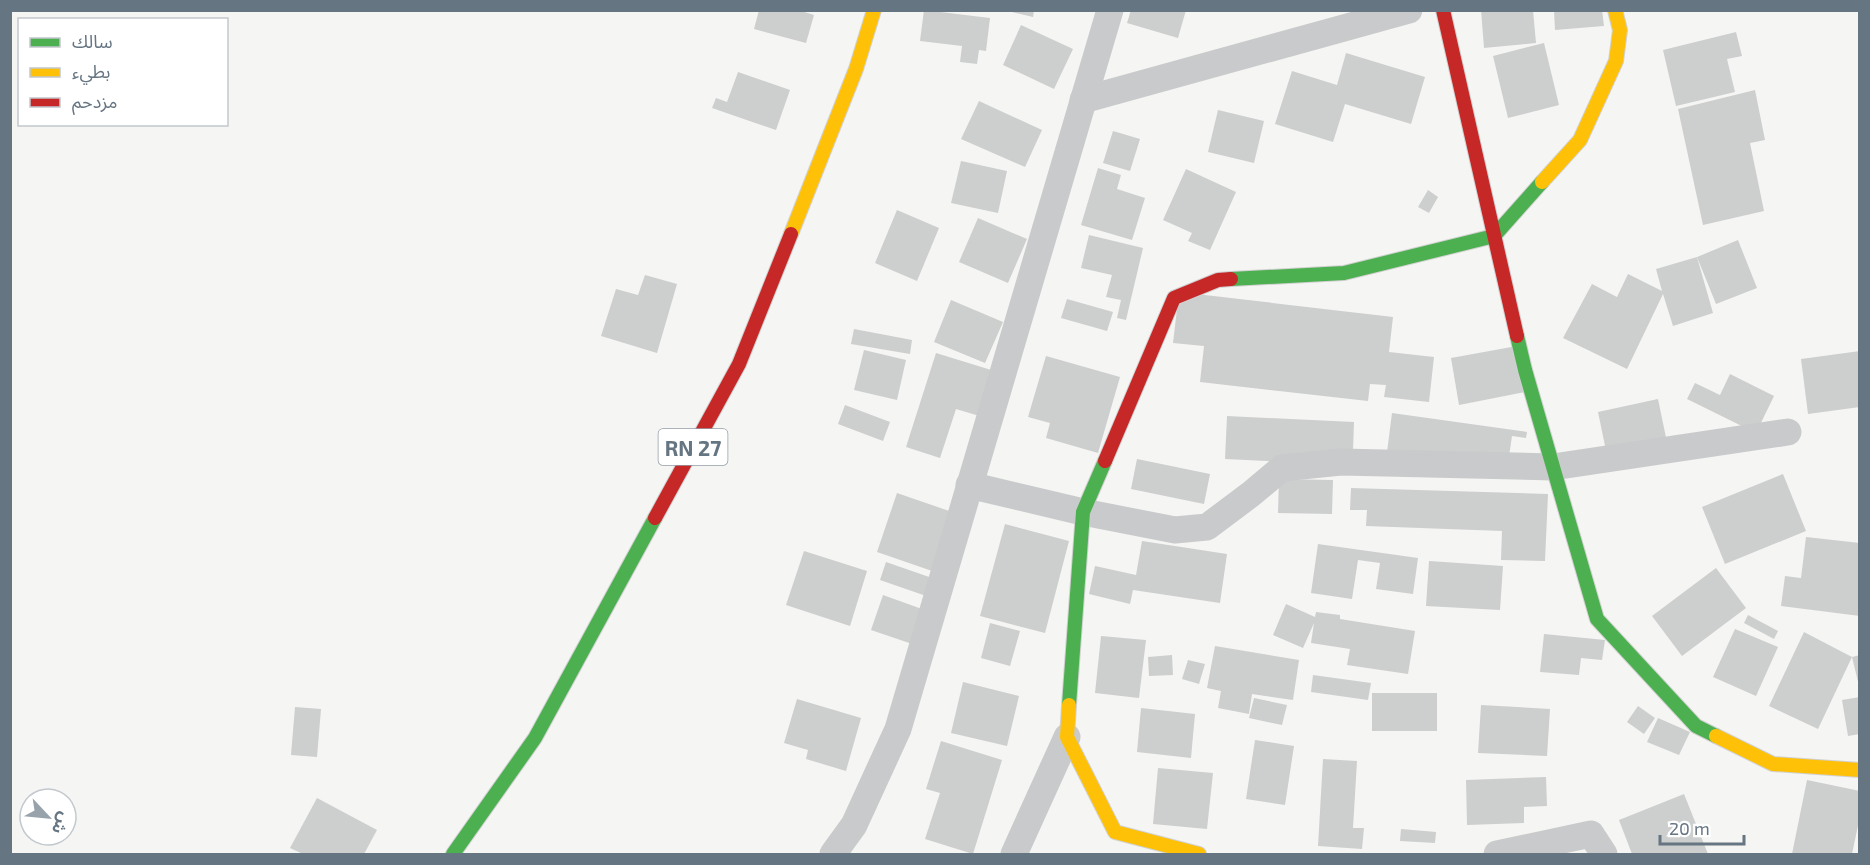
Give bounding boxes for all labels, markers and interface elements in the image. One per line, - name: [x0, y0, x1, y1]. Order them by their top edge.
- legend: [18, 18, 228, 126]
- text: سالك: [72, 30, 113, 52]
- text: بطيء: [72, 60, 110, 85]
- text: مزدحم: [72, 90, 117, 115]
- road number: RN 27: [658, 429, 728, 465]
- north arrow: [18, 787, 78, 847]
- scale bar: [1660, 808, 1744, 846]
- text: ش: [48, 809, 75, 838]
- text: 20 m: [1669, 817, 1710, 839]

